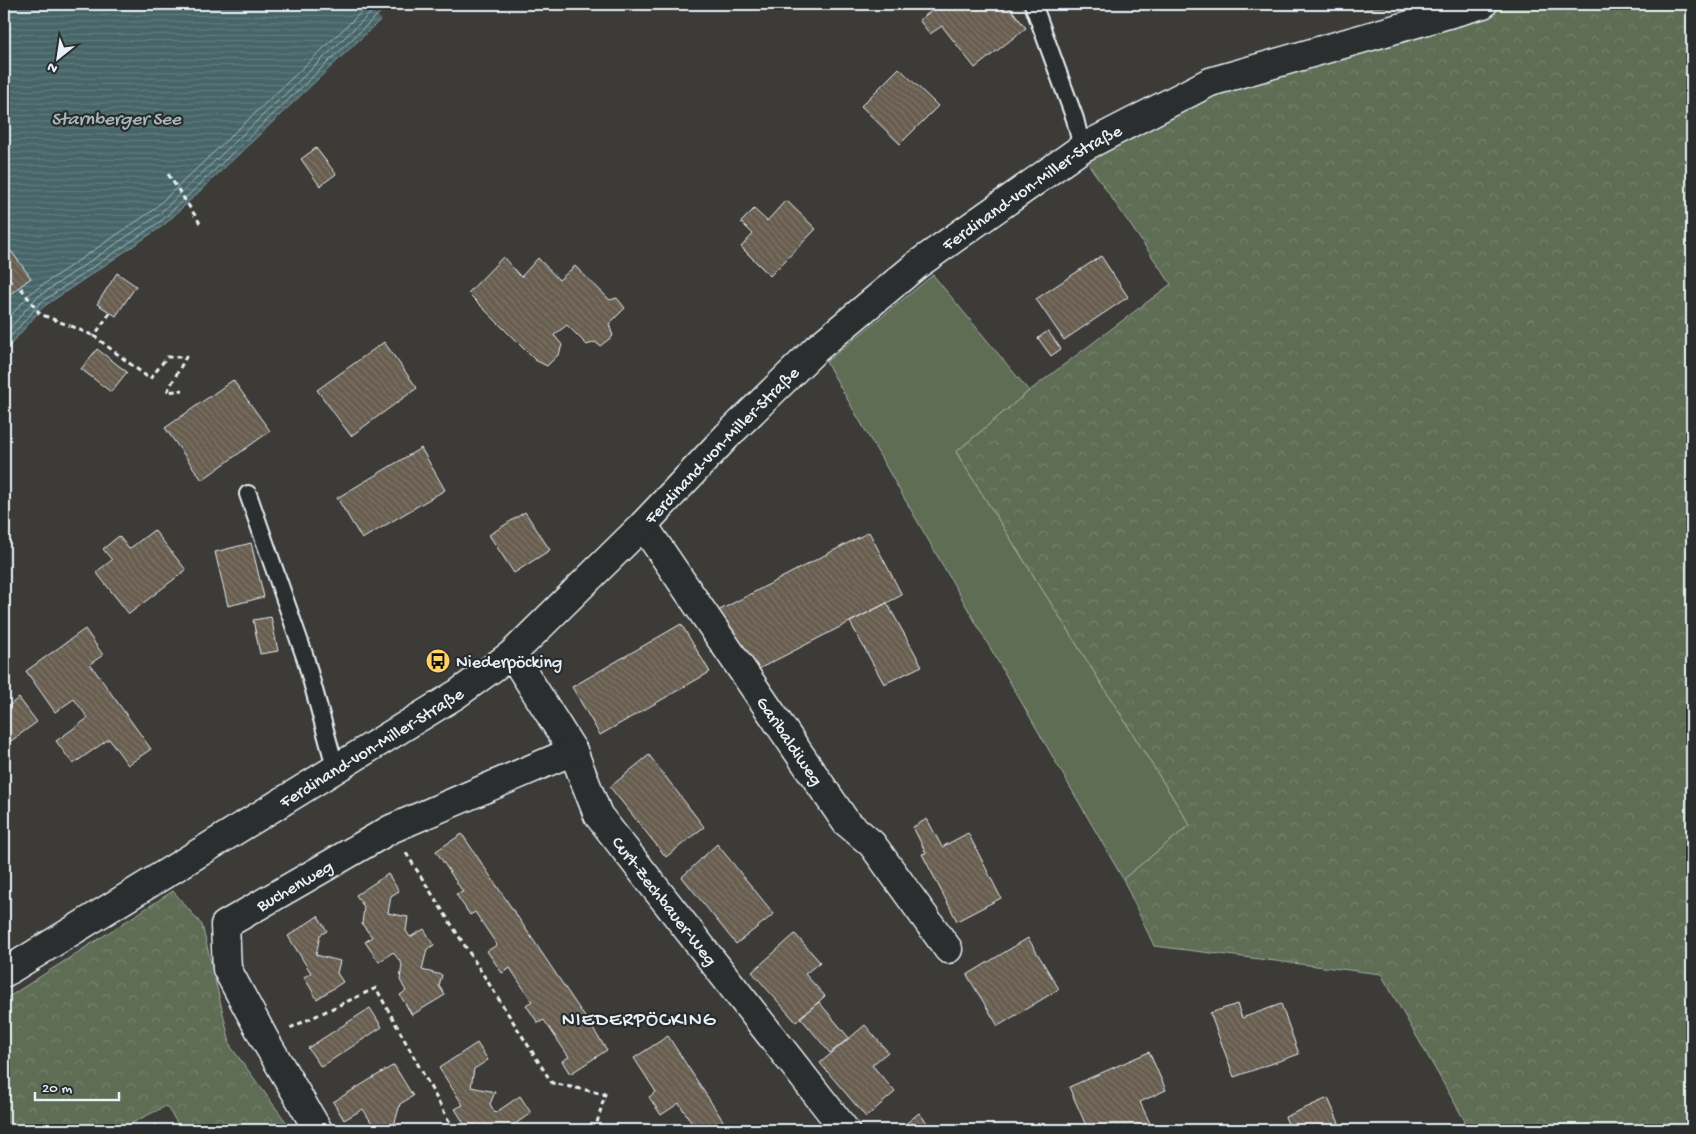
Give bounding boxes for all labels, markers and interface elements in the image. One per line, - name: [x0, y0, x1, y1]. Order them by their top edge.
- north arrow: [32, 32, 82, 82]
- text: N: [45, 57, 61, 77]
- water label: Starnberger See: [51, 109, 182, 132]
- street label: Ferdinand-von-Miller-Straße: [938, 121, 1127, 257]
- street label: Ferdinand-von-Miller-Straße: [641, 363, 805, 530]
- bus stop icon: Niederpöcking: [425, 648, 451, 674]
- place label: Niederpöcking: [456, 653, 562, 674]
- street label: Ferdinand-von-Miller-Straße: [276, 684, 469, 814]
- street label: Garibaldiweg: [750, 693, 826, 790]
- street label: Curt-Zechbauer-Weg: [606, 833, 720, 971]
- street label: Buchenweg: [253, 857, 337, 918]
- district label: NIEDERPÖCKING: [562, 1010, 717, 1033]
- scale bar: [35, 1069, 119, 1101]
- text: 20 m: [42, 1080, 72, 1098]

